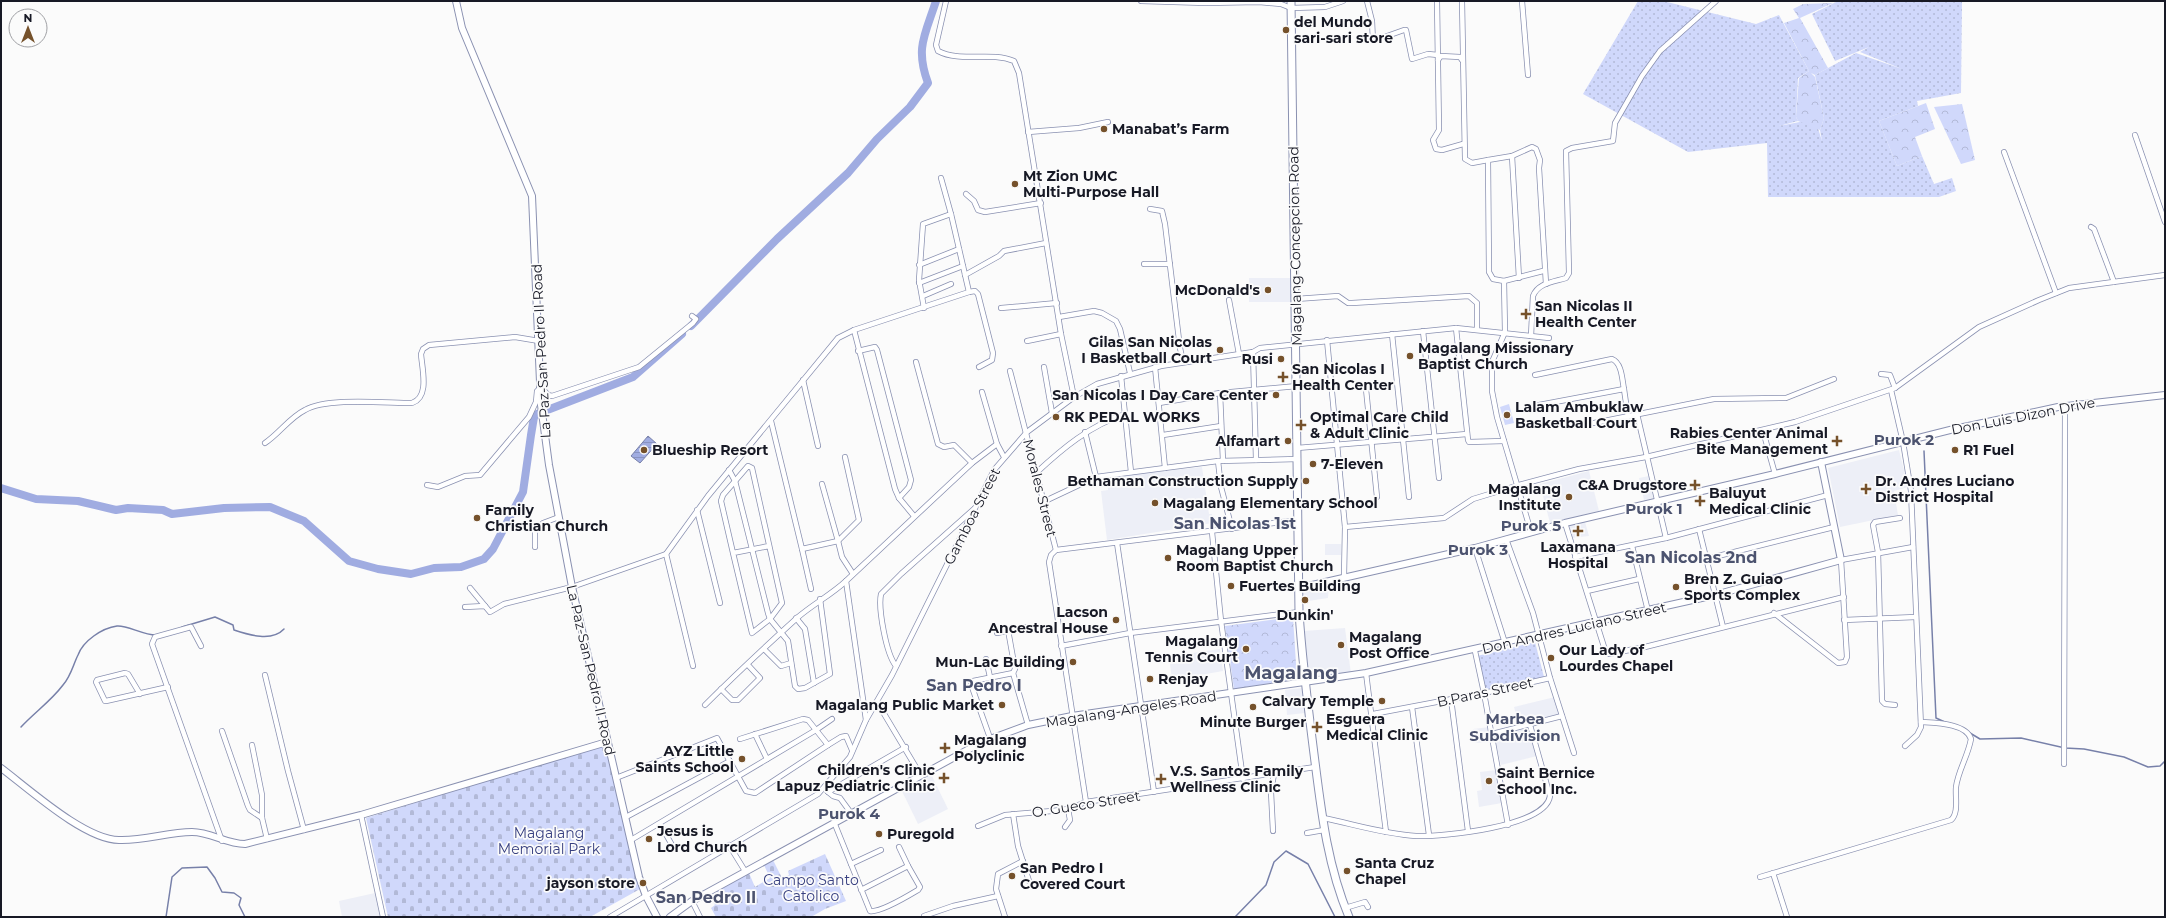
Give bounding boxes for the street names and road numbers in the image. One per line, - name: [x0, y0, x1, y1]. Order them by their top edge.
- street label: Magalang-Concepcion Road: [1284, 146, 1306, 346]
- street label: La Paz-San Pedro II Road: [527, 263, 555, 439]
- street label: Don Luis Dizon Drive: [1950, 393, 2096, 439]
- street label: Morales Street: [1019, 437, 1061, 539]
- street label: Gamboa Street: [940, 464, 1004, 567]
- street label: La Paz-San Pedro II Road: [563, 583, 619, 757]
- street label: Don Andres Luciano Street: [1480, 598, 1668, 658]
- street label: B.Paras Street: [1435, 673, 1535, 711]
- street label: Magalang-Angeles Road: [1044, 687, 1218, 731]
- street label: O. Gueco Street: [1031, 787, 1142, 821]

